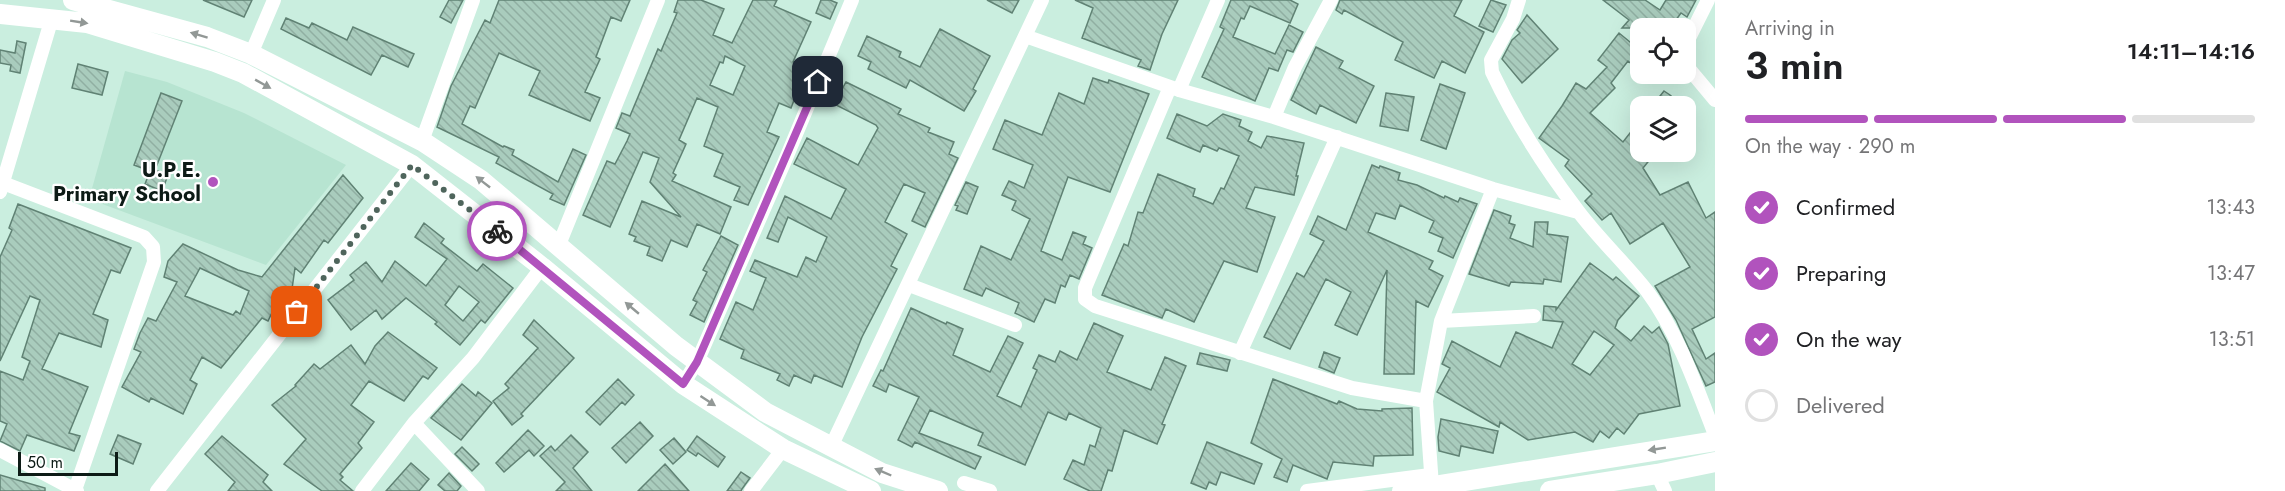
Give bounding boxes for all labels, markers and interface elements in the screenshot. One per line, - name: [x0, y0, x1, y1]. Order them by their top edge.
- text: Arriving in: [1745, 14, 1835, 43]
- one-way arrow: [70, 17, 89, 26]
- map controls: [1630, 18, 1696, 162]
- button: locate: [1630, 18, 1696, 84]
- one-way arrow: [190, 30, 208, 39]
- text: 14:11–14:16: [2127, 35, 2255, 67]
- text: 3 min: [1745, 37, 1844, 94]
- pin: [792, 56, 843, 107]
- icon: home: [801, 65, 834, 98]
- one-way arrow: [255, 79, 272, 89]
- button: layers: [1630, 96, 1696, 162]
- text: On the way · 290 m: [1745, 132, 1915, 161]
- place label: U.P.E. Primary School: [53, 155, 201, 209]
- marker: U.P.E. Primary School: [206, 175, 220, 189]
- one-way arrow: [475, 176, 491, 189]
- icon: check: [1745, 191, 1778, 224]
- text: Confirmed: [1796, 191, 1895, 223]
- text: 13:43: [2207, 193, 2255, 222]
- courier: [467, 201, 527, 261]
- icon: bike: [481, 215, 514, 248]
- icon: check: [1745, 257, 1778, 290]
- text: Preparing: [1796, 257, 1887, 289]
- text: 13:47: [2207, 259, 2255, 288]
- pin: [271, 286, 322, 337]
- icon: bag: [280, 295, 313, 328]
- one-way arrow: [624, 303, 639, 315]
- icon: check: [1745, 323, 1778, 356]
- text: On the way: [1796, 323, 1901, 355]
- text: 13:51: [2209, 325, 2255, 354]
- text: Delivered: [1796, 389, 1885, 421]
- one-way arrow: [700, 395, 717, 406]
- one-way arrow: [1648, 445, 1667, 454]
- scale bar: [18, 449, 118, 476]
- text: 50 m: [27, 451, 63, 474]
- one-way arrow: [873, 467, 891, 477]

